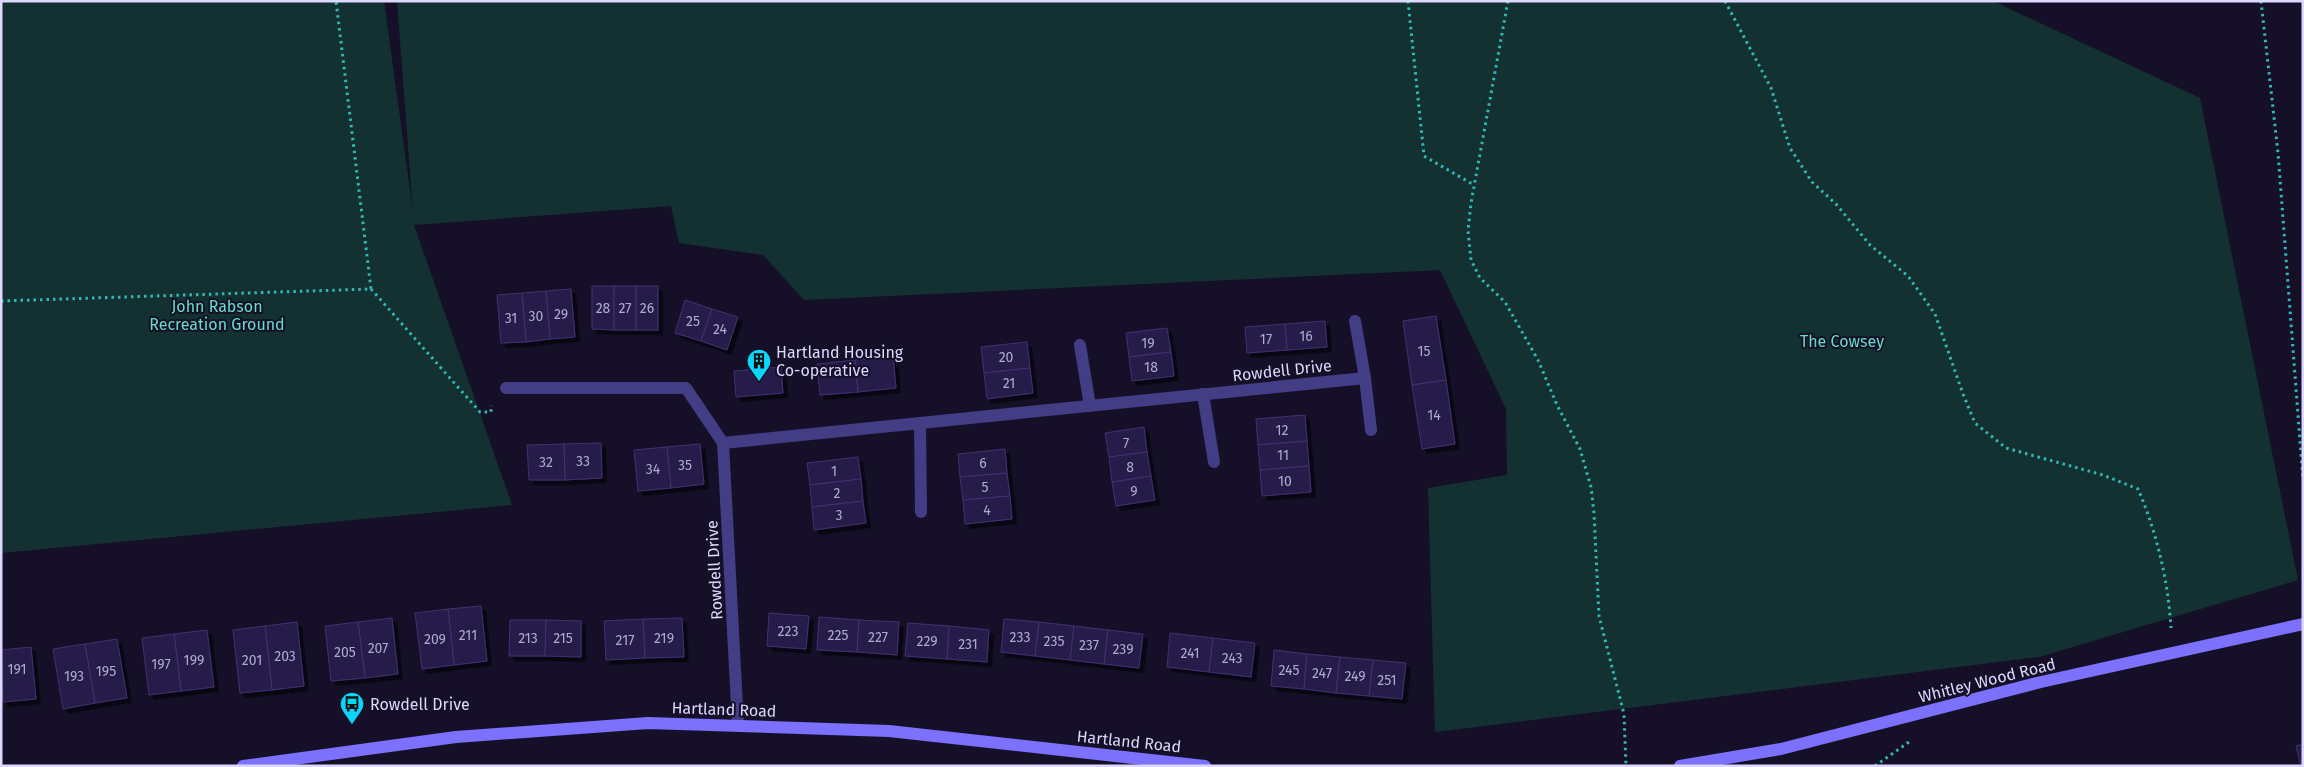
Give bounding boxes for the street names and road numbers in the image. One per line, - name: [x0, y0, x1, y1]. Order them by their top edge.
- street label: Rowdell Drive: [1231, 356, 1333, 385]
- street label: Rowdell Drive: [702, 520, 727, 620]
- street label: Whitley Wood Road: [1917, 654, 2058, 707]
- street label: Hartland Road: [671, 698, 777, 721]
- street label: Hartland Road: [1076, 727, 1182, 756]

